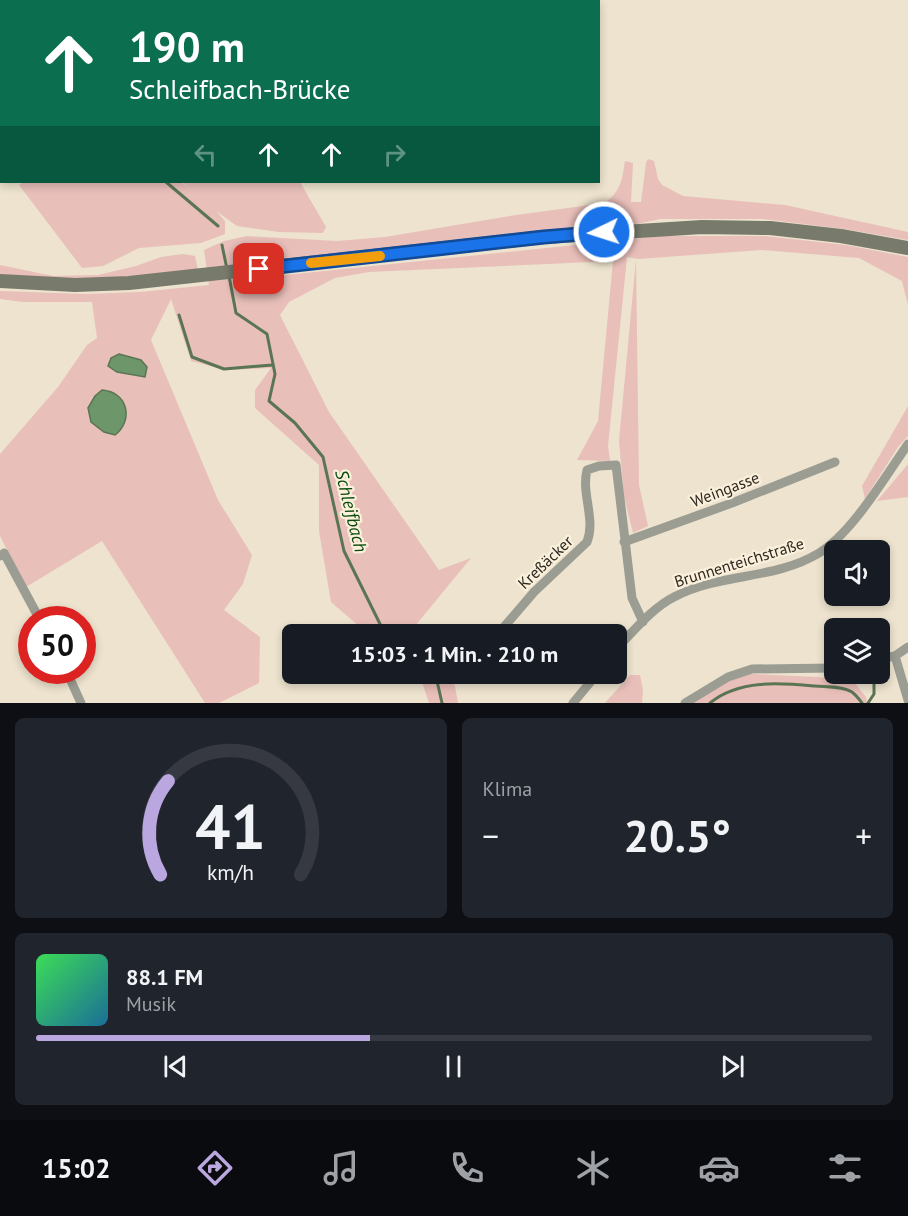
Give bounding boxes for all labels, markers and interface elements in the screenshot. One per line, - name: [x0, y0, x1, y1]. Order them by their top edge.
- text: 190 m: [129, 19, 245, 74]
- icon: ahead: [30, 24, 108, 102]
- text: Schleifbach-Brücke: [129, 72, 350, 106]
- icon: left: [189, 138, 222, 171]
- icon: ahead: [252, 138, 285, 171]
- icon: ahead: [315, 138, 348, 171]
- icon: right: [378, 138, 411, 171]
- position arrow: [572, 200, 636, 264]
- pin: [233, 243, 284, 294]
- icon: arrive: [242, 252, 275, 285]
- water label: Schleifbach: [330, 467, 373, 555]
- street label: Weingasse: [688, 467, 762, 511]
- street label: Kreßäcker: [513, 531, 577, 593]
- street label: Brunnenteichstraße: [672, 533, 806, 591]
- map controls: [824, 540, 890, 684]
- button: sound: [824, 540, 890, 606]
- speed limit sign: 50: [18, 606, 96, 684]
- button: layers: [824, 618, 890, 684]
- text: 15:03 · 1 Min. · 210 m: [351, 640, 558, 668]
- text: Klima: [483, 776, 532, 802]
- text: 41: [195, 785, 266, 866]
- text: 20.5°: [624, 806, 731, 864]
- text: −: [483, 814, 499, 857]
- text: +: [855, 814, 872, 857]
- text: km/h: [207, 858, 254, 886]
- text: 88.1 FM: [126, 963, 203, 991]
- text: Musik: [126, 991, 176, 1017]
- icon: previous: [159, 1050, 192, 1083]
- icon: pause: [437, 1050, 470, 1083]
- icon: next: [716, 1050, 749, 1083]
- icon: directions: [194, 1147, 236, 1189]
- icon: music: [320, 1147, 362, 1189]
- icon: phone: [446, 1147, 488, 1189]
- icon: climate: [572, 1147, 614, 1189]
- icon: car: [698, 1147, 740, 1189]
- icon: filters: [824, 1147, 866, 1189]
- text: 15:02: [42, 1151, 110, 1185]

